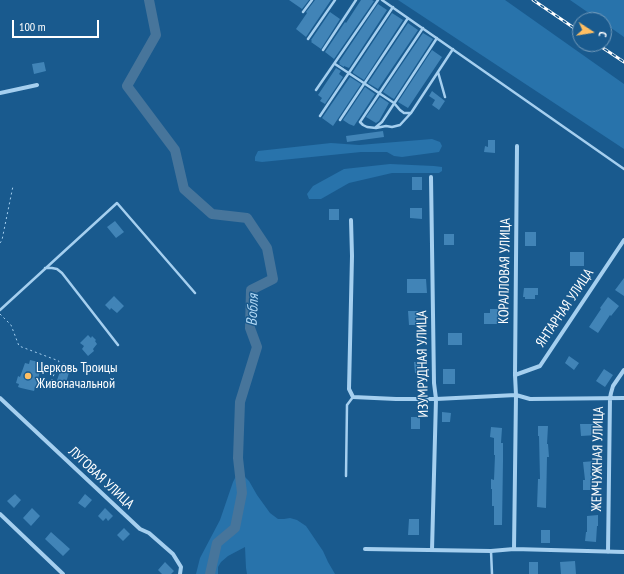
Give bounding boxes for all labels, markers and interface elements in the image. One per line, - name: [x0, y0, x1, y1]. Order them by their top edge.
- scale bar: [14, 12, 101, 38]
- north arrow: [572, 12, 612, 52]
- text: 100 m: [19, 19, 46, 34]
- text: С: [595, 30, 610, 38]
- street label: КОРАЛЛОВАЯ УЛИЦА: [496, 218, 514, 324]
- street label: ЯНТАРНАЯ УЛИЦА: [533, 266, 597, 350]
- water label: Вобля: [243, 294, 263, 326]
- street label: ИЗУМРУДНАЯ УЛИЦА: [414, 310, 432, 418]
- place label: Церковь Троицы Живоначальной: [36, 360, 118, 392]
- marker: Церковь Троицы Живоначальной: [23, 371, 33, 381]
- street label: ЖЕМЧУЖНАЯ УЛИЦА: [589, 406, 607, 512]
- street label: ЛУГОВАЯ УЛИЦА: [65, 443, 137, 513]

